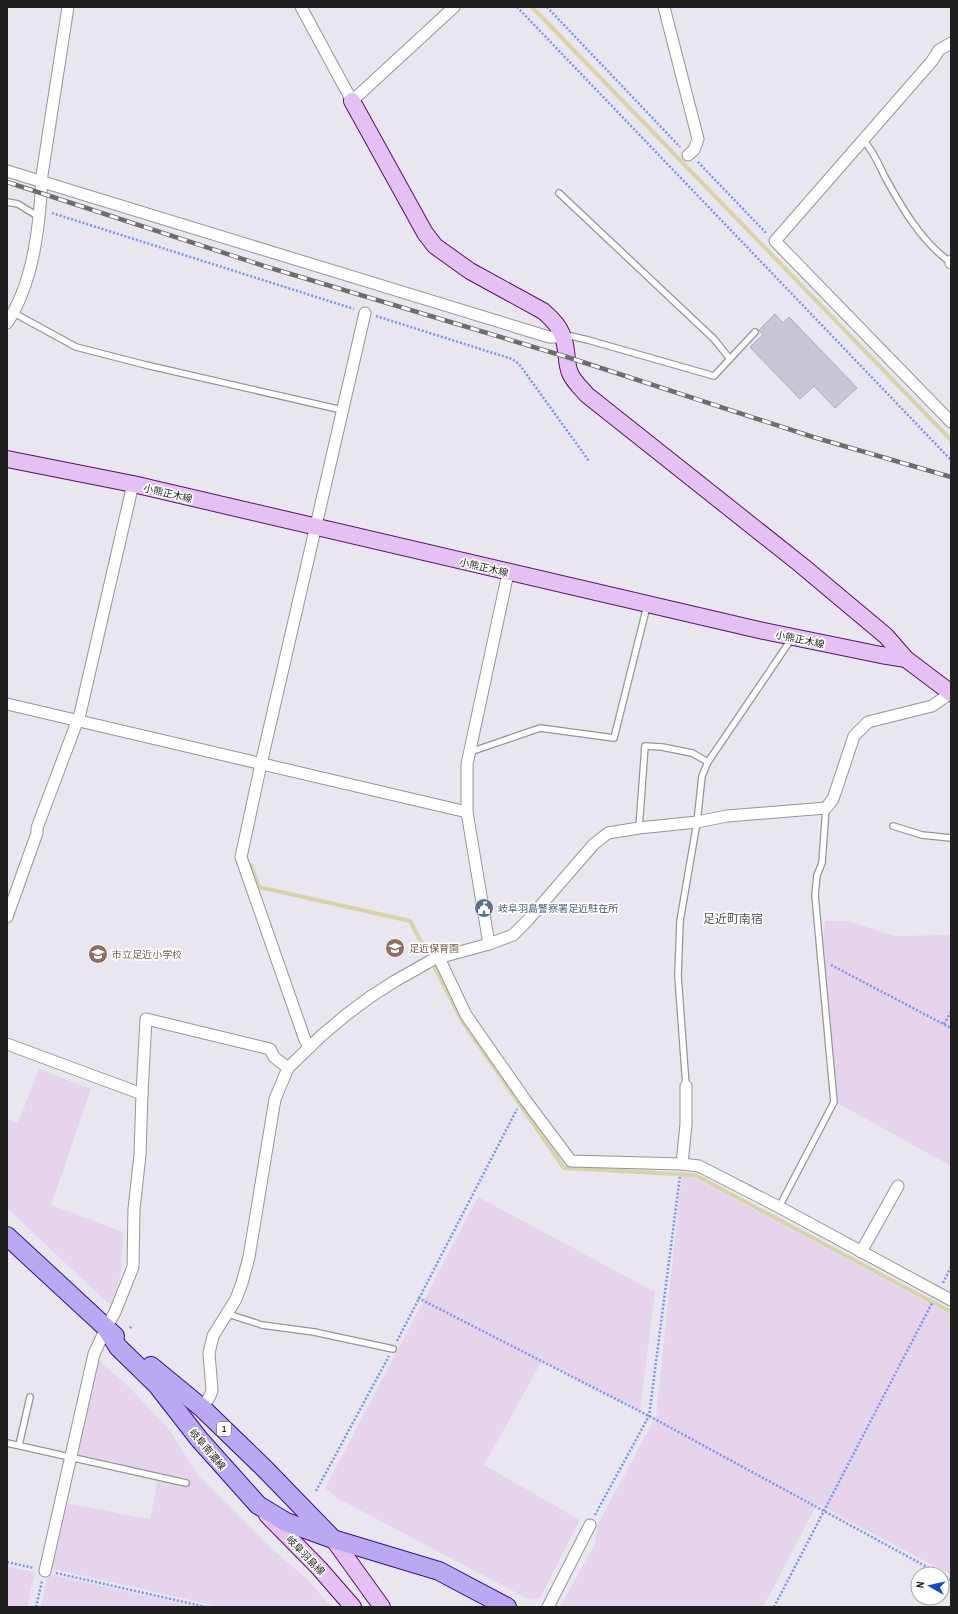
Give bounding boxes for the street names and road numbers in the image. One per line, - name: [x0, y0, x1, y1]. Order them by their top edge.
- street label: 小熊正木線: [142, 482, 194, 505]
- street label: 小熊正木線: [458, 556, 510, 579]
- street label: 小熊正木線: [774, 628, 826, 651]
- road number: 1: [217, 1422, 231, 1436]
- street label: 岐阜南濃線: [187, 1426, 229, 1473]
- street label: 岐阜羽島線: [284, 1533, 328, 1578]

